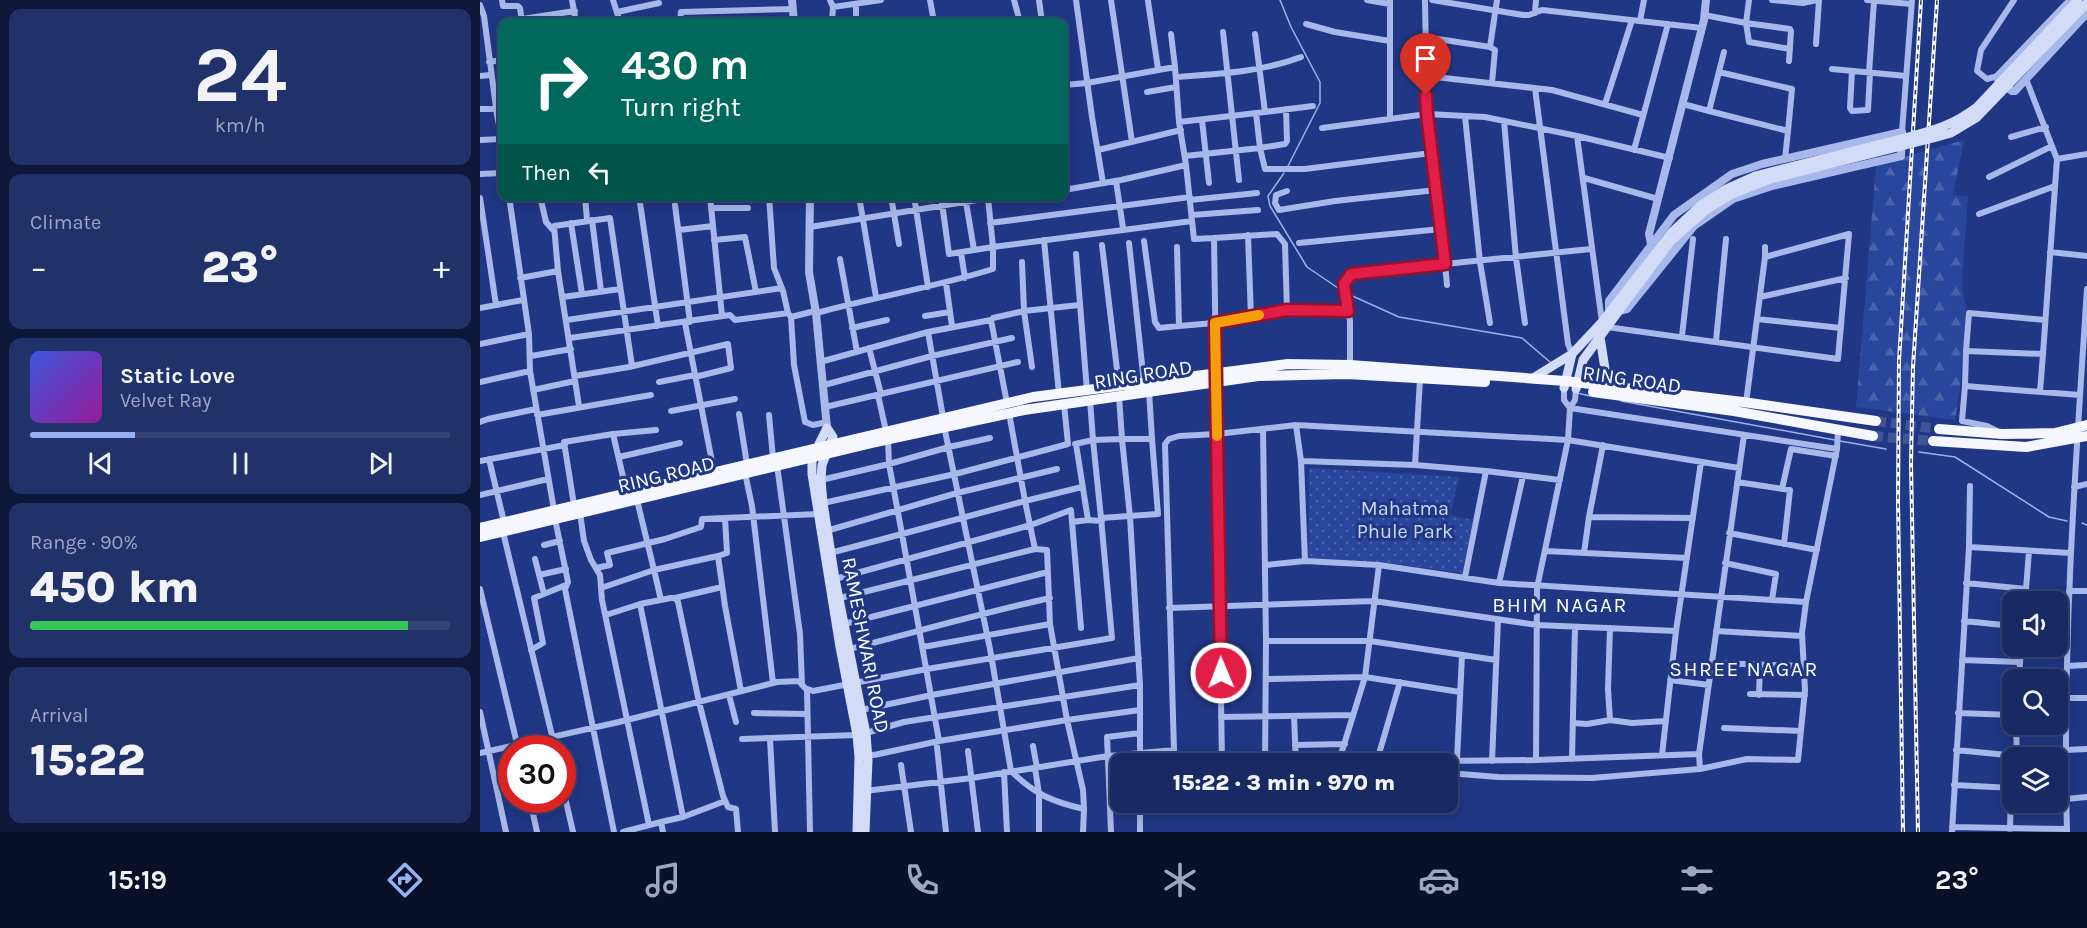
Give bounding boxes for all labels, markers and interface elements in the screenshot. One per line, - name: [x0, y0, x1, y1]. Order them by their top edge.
- text: 24: [193, 29, 287, 121]
- pin: [1400, 33, 1451, 95]
- text: 430 m: [621, 40, 749, 90]
- icon: right: [522, 42, 600, 120]
- icon: arrive: [1409, 42, 1442, 75]
- text: Turn right: [621, 91, 741, 123]
- text: km/h: [215, 114, 265, 137]
- icon: left: [583, 156, 616, 189]
- text: Then: [522, 160, 571, 186]
- text: Climate: [30, 211, 101, 234]
- text: 23°: [201, 241, 279, 293]
- text: −: [30, 248, 47, 286]
- text: +: [433, 248, 450, 286]
- street label: RING ROAD: [1092, 355, 1194, 394]
- street label: RING ROAD: [1581, 361, 1683, 398]
- text: Static Love: [120, 363, 235, 389]
- text: Velvet Ray: [120, 389, 212, 412]
- icon: previous: [84, 447, 117, 480]
- icon: pause: [224, 447, 257, 480]
- icon: next: [364, 447, 397, 480]
- street label: RING ROAD: [615, 451, 717, 498]
- park label: Mahatma Phule Park: [1357, 497, 1453, 543]
- text: Range · 90%: [30, 531, 138, 554]
- street label: RAMESHWARI ROAD: [837, 555, 894, 735]
- text: 450 km: [30, 561, 199, 613]
- map controls: [2002, 591, 2068, 813]
- button: sound: [2002, 591, 2068, 657]
- district label: BHIM NAGAR: [1492, 593, 1628, 617]
- position arrow: [1189, 641, 1253, 705]
- district label: SHREE NAGAR: [1669, 657, 1819, 681]
- button: search: [2002, 669, 2068, 735]
- text: Arrival: [30, 704, 89, 727]
- text: 15:22: [30, 734, 145, 786]
- speed limit sign: 30: [498, 735, 576, 813]
- button: layers: [2002, 747, 2068, 813]
- text: 15:22 · 3 min · 970 m: [1173, 770, 1395, 796]
- icon: directions: [384, 859, 426, 901]
- icon: music: [642, 859, 684, 901]
- icon: phone: [901, 859, 943, 901]
- icon: climate: [1159, 859, 1201, 901]
- icon: car: [1418, 859, 1460, 901]
- icon: filters: [1676, 859, 1718, 901]
- text: 15:19: [108, 864, 167, 896]
- text: 23°: [1935, 864, 1979, 896]

